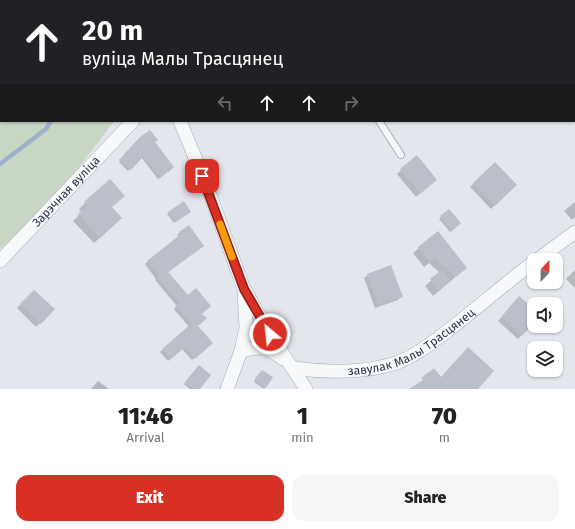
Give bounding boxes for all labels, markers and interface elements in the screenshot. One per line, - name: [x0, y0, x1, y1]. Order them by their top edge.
- text: 20 m: [82, 14, 143, 47]
- icon: ahead: [16, 16, 68, 68]
- text: вуліца Малы Трасцянец: [82, 48, 283, 70]
- icon: left: [214, 92, 236, 114]
- icon: ahead: [256, 92, 278, 114]
- icon: ahead: [298, 92, 320, 114]
- icon: right: [340, 92, 362, 114]
- street label: Зарэчная вуліца: [29, 153, 103, 229]
- pin: [185, 159, 219, 193]
- icon: arrive: [191, 165, 213, 187]
- north arrow: [527, 253, 563, 289]
- map controls: [527, 253, 563, 377]
- button: sound: [527, 297, 563, 333]
- street label: завулак Малы Трасцянец: [347, 305, 477, 378]
- position arrow: [249, 313, 291, 355]
- button: layers: [527, 341, 563, 377]
- text: 11:46: [118, 402, 173, 430]
- text: 1: [297, 402, 308, 430]
- text: 70: [432, 402, 457, 430]
- text: Arrival: [127, 430, 165, 445]
- text: min: [291, 430, 314, 445]
- text: m: [439, 430, 450, 445]
- button: Exit: [16, 475, 284, 521]
- button: Share: [292, 475, 559, 521]

